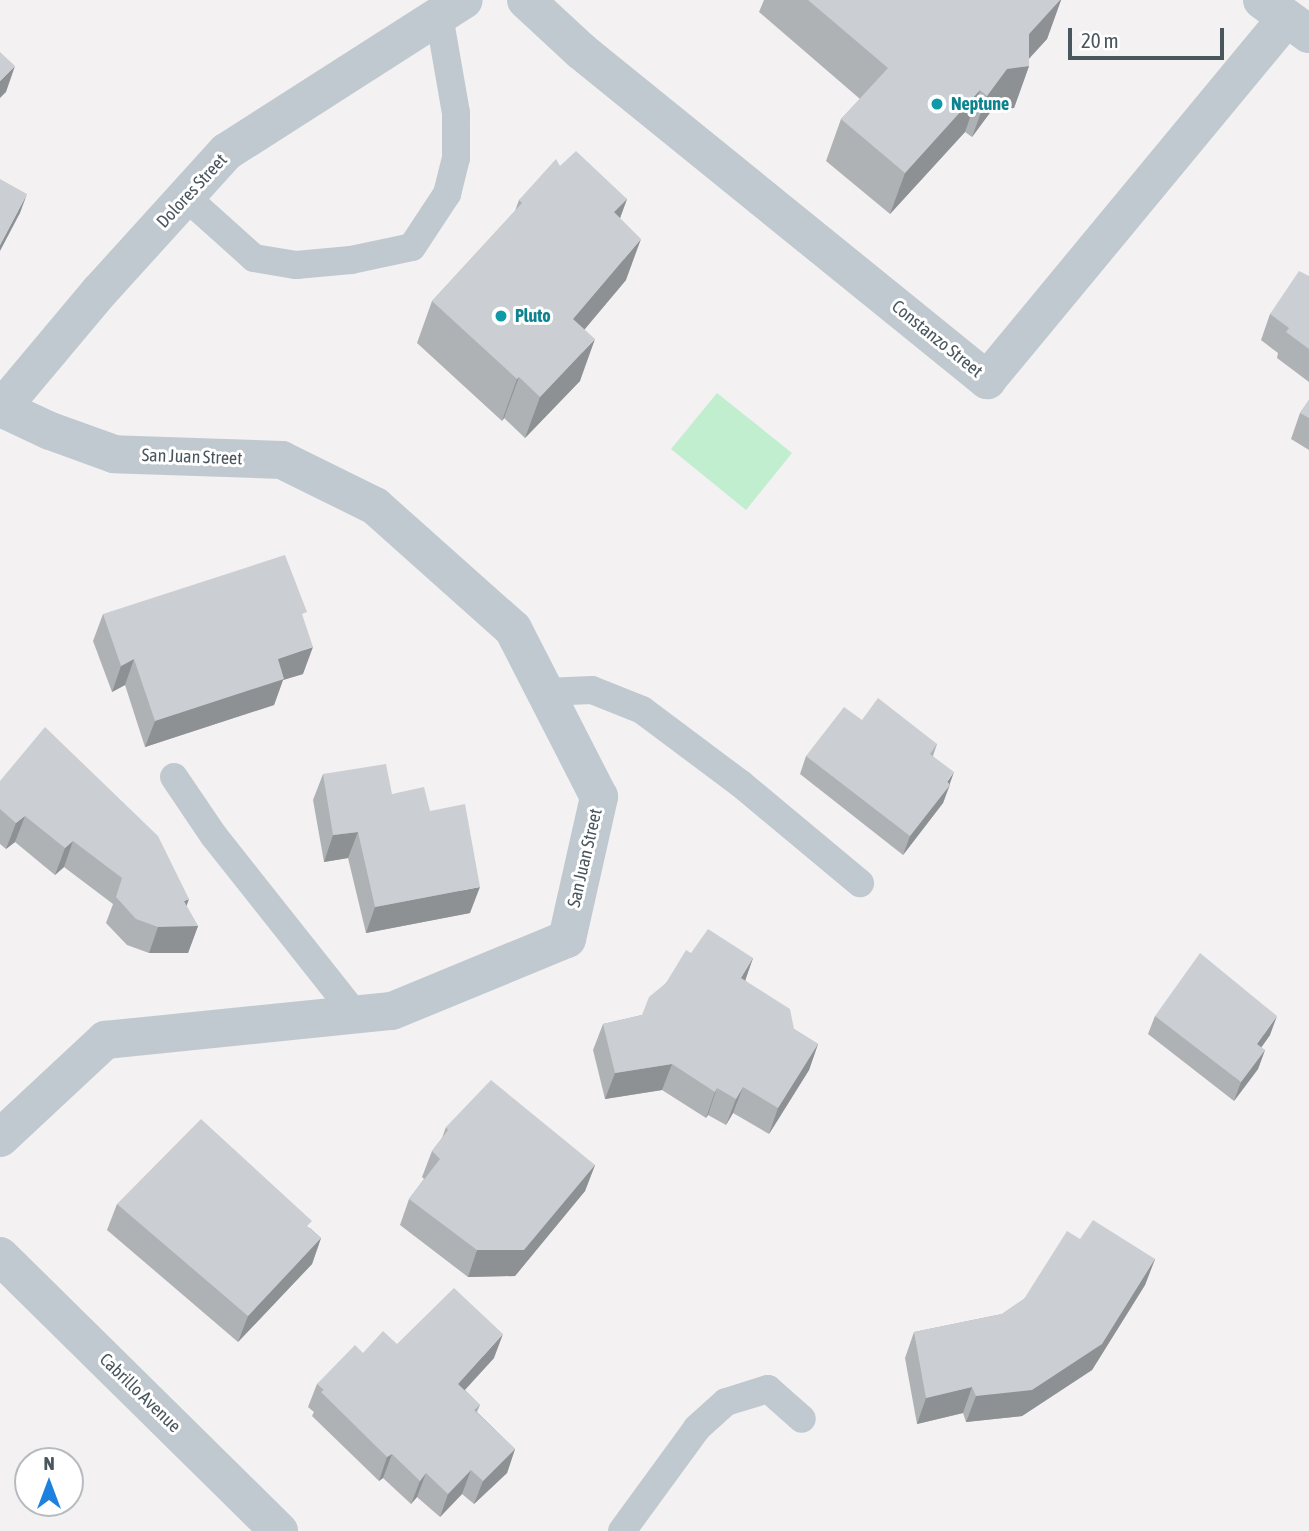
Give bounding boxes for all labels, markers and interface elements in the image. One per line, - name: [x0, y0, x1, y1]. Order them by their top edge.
- scale bar: [1071, 14, 1227, 58]
- text: 20 m: [1081, 28, 1119, 52]
- place label: Neptune: [951, 93, 1009, 115]
- marker: Neptune: [929, 96, 945, 112]
- street label: Dolores Street: [152, 149, 232, 233]
- street label: Constanzo Street: [887, 296, 987, 382]
- place label: Pluto: [515, 305, 551, 327]
- marker: Pluto: [493, 308, 509, 324]
- street label: San Juan Street: [141, 444, 243, 470]
- street label: San Juan Street: [563, 807, 607, 909]
- street label: Cabrillo Avenue: [95, 1349, 185, 1437]
- north arrow: [14, 1447, 84, 1517]
- text: N: [43, 1452, 55, 1474]

